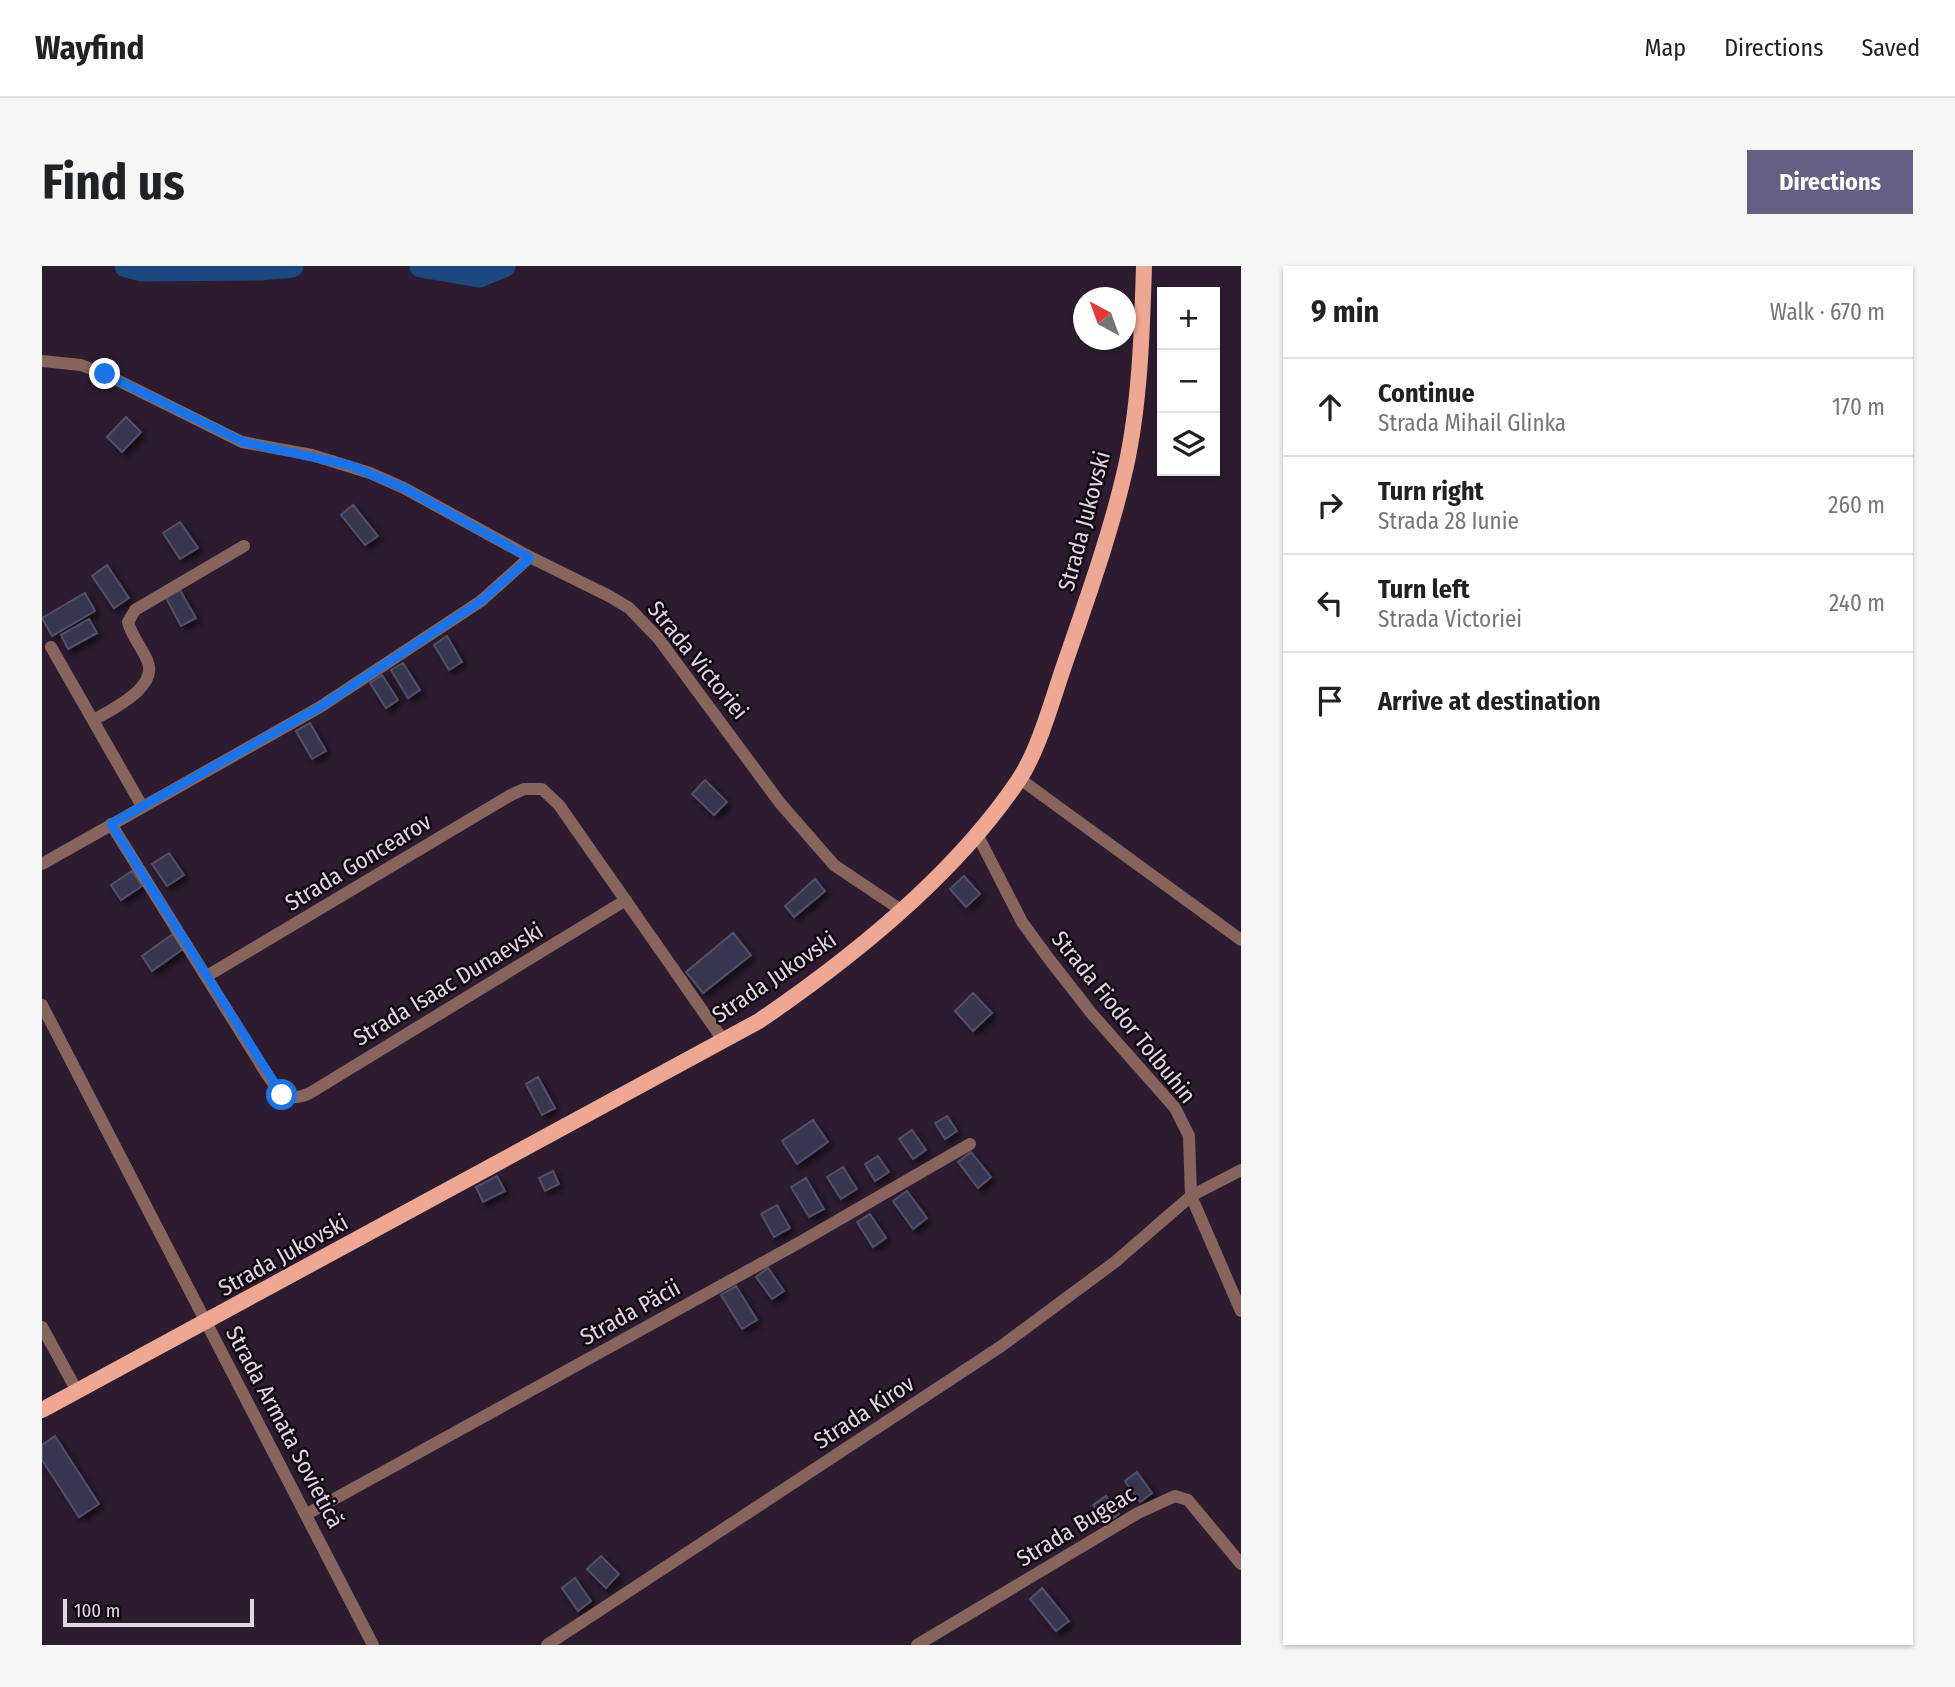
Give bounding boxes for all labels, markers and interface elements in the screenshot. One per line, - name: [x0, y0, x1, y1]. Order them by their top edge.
- text: Wayfind: [35, 28, 144, 68]
- text: Map: [1645, 34, 1686, 62]
- text: Directions: [1724, 34, 1823, 62]
- text: Saved: [1861, 34, 1920, 62]
- button: Directions: [1747, 150, 1913, 214]
- text: Find us: [42, 153, 185, 212]
- north arrow: [1073, 287, 1136, 350]
- map controls: [1157, 287, 1220, 476]
- button: +: [1157, 287, 1220, 350]
- text: 9 min: [1311, 294, 1379, 330]
- text: Walk · 670 m: [1770, 298, 1885, 326]
- button: −: [1157, 350, 1220, 413]
- route end: [89, 358, 120, 389]
- text: Continue: [1378, 378, 1475, 409]
- icon: ahead: [1311, 388, 1349, 426]
- text: 170 m: [1832, 393, 1885, 421]
- text: Strada Mihail Glinka: [1378, 409, 1566, 437]
- button: layers: [1157, 413, 1220, 476]
- street label: Strada Jukovski: [1052, 448, 1116, 594]
- text: Turn right: [1378, 476, 1484, 507]
- icon: right: [1311, 486, 1349, 524]
- text: 260 m: [1828, 491, 1885, 519]
- text: Strada 28 Iunie: [1378, 507, 1519, 535]
- text: Turn left: [1378, 574, 1470, 605]
- icon: left: [1311, 584, 1349, 622]
- text: 240 m: [1829, 589, 1885, 617]
- street label: Strada Victoriei: [642, 595, 754, 725]
- text: Strada Victoriei: [1378, 605, 1522, 633]
- icon: arrive: [1311, 682, 1349, 720]
- text: Arrive at destination: [1378, 686, 1601, 717]
- street label: Strada Goncearov: [280, 807, 437, 917]
- street label: Strada Isaac Dunaevski: [348, 916, 548, 1052]
- street label: Strada Jukovski: [707, 925, 841, 1029]
- street label: Strada Fiodor Tolbuhin: [1046, 925, 1202, 1109]
- route start: [266, 1079, 297, 1110]
- street label: Strada Jukovski: [213, 1208, 353, 1302]
- street label: Strada Păcii: [575, 1273, 685, 1351]
- street label: Strada Armata Sovietică: [220, 1321, 350, 1533]
- street label: Strada Kirov: [809, 1369, 920, 1455]
- street label: Strada Bugeac: [1011, 1479, 1141, 1572]
- scale bar: [63, 1596, 254, 1628]
- text: 100 m: [74, 1599, 120, 1622]

